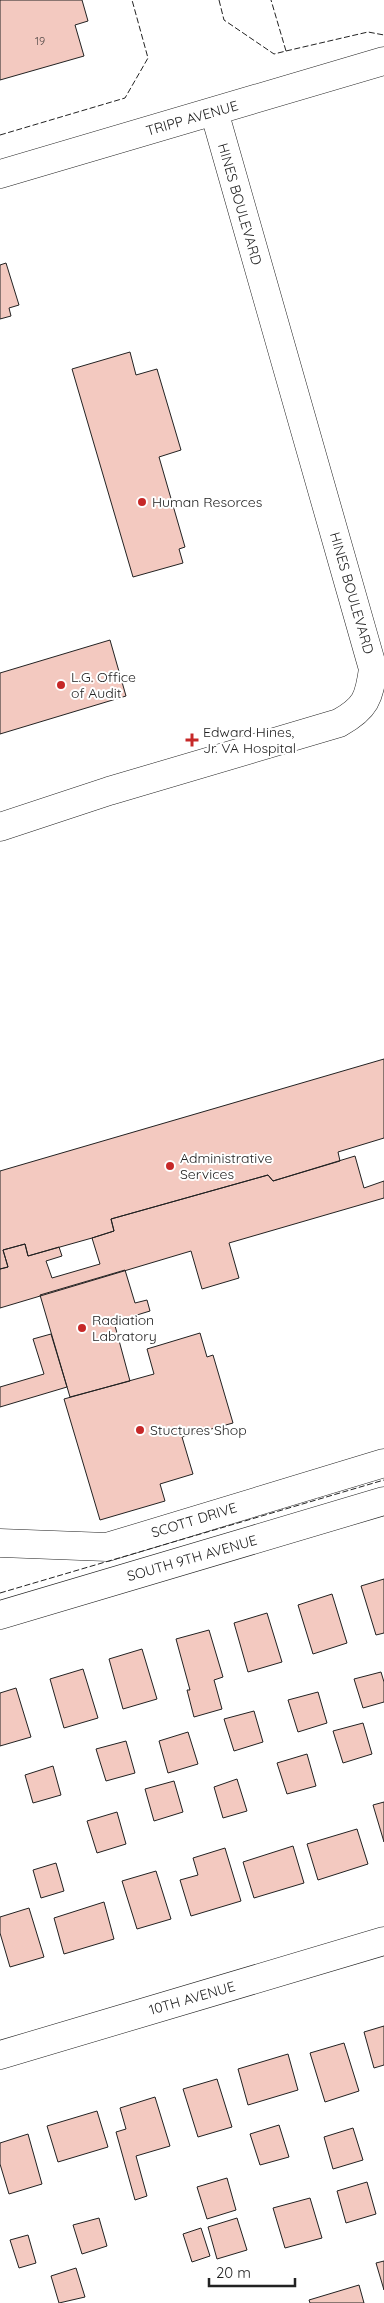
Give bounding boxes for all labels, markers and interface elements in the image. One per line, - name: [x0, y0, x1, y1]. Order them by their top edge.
- house number: 19: [35, 34, 45, 48]
- street label: TRIPP AVENUE: [144, 96, 240, 140]
- street label: HINES BOULEVARD: [214, 141, 266, 267]
- place label: Human Resorces: [152, 493, 262, 511]
- marker: Human Resorces: [136, 496, 148, 508]
- street label: HINES BOULEVARD: [326, 530, 378, 656]
- place label: L.G. Office of Audit: [71, 668, 136, 702]
- marker: L.G. Office of Audit: [55, 679, 67, 691]
- place label: Edward Hines, Jr. VA Hospital: [203, 723, 296, 757]
- marker: Edward Hines, Jr. VA Hospital: [185, 733, 199, 747]
- place label: Administrative Services: [180, 1149, 272, 1183]
- marker: Administrative Services: [164, 1160, 176, 1172]
- place label: Radiation Labratory: [92, 1311, 157, 1345]
- marker: Radiation Labratory: [76, 1322, 88, 1334]
- place label: Stuctures Shop: [150, 1421, 247, 1439]
- marker: Stuctures Shop: [134, 1424, 146, 1436]
- street label: SCOTT DRIVE: [149, 1498, 239, 1542]
- street label: SOUTH 9TH AVENUE: [125, 1531, 259, 1585]
- street label: 10TH AVENUE: [147, 1977, 237, 2019]
- scale bar: [209, 2256, 295, 2288]
- text: 20 m: [216, 2263, 251, 2282]

